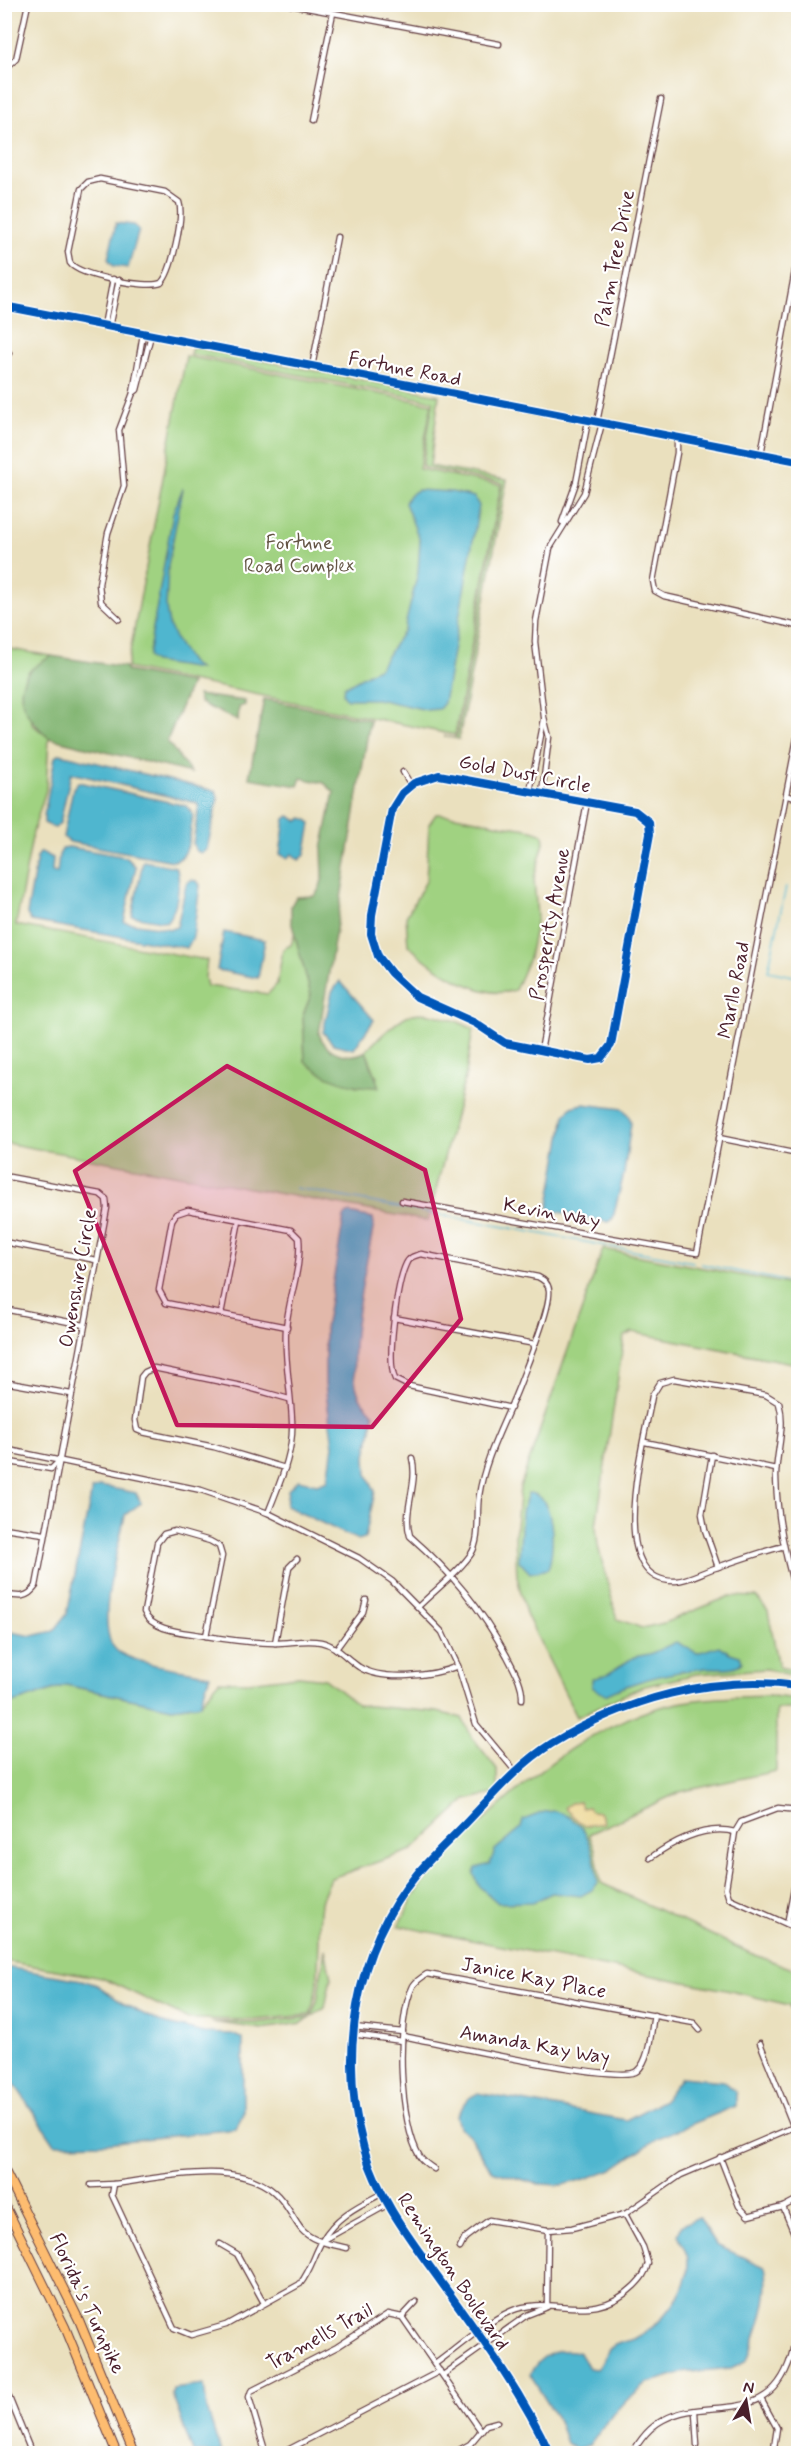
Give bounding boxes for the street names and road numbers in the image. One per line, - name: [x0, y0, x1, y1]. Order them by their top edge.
- street label: Palm Tree Drive: [589, 188, 642, 329]
- street label: Fortune Road: [346, 345, 463, 394]
- street label: Gold Dust Circle: [456, 748, 593, 801]
- street label: Prosperity Avenue: [524, 846, 577, 1003]
- street label: Marllo Road: [712, 939, 757, 1041]
- street label: Kevin Way: [501, 1192, 602, 1235]
- street label: Owenshire Circle: [53, 1207, 104, 1350]
- street label: Janice Kay Place: [459, 1951, 608, 2006]
- street label: Amanda Kay Way: [457, 2019, 612, 2072]
- street label: Remington Boulevard: [390, 2188, 515, 2356]
- street label: Florida's Turnpike: [42, 2229, 131, 2378]
- street label: Tramells Trail: [262, 2297, 378, 2378]

